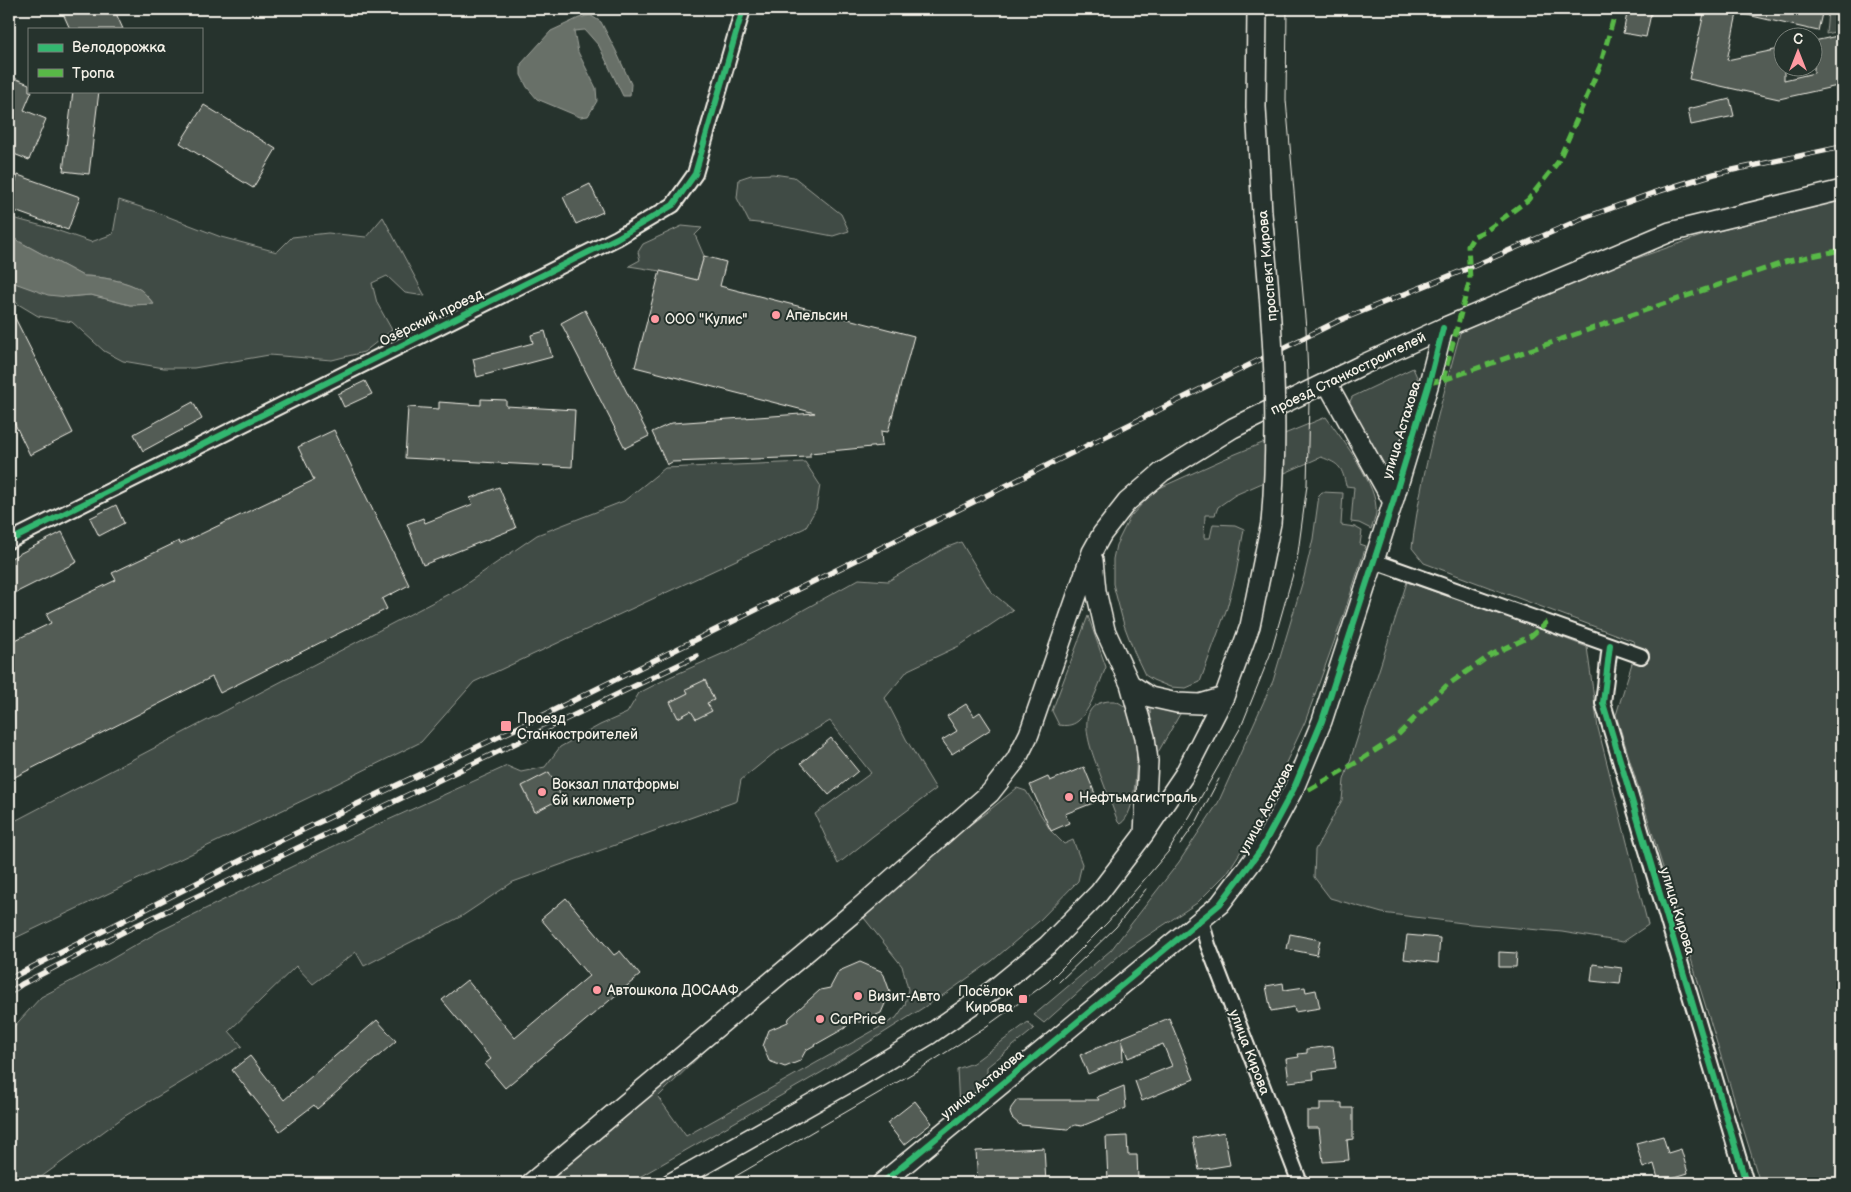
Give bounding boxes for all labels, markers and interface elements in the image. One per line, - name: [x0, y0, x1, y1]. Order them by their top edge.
- legend: [28, 28, 202, 92]
- north arrow: [1774, 28, 1824, 78]
- text: С: [1793, 31, 1803, 48]
- text: Велодорожка: [72, 38, 166, 57]
- text: Тропа: [72, 64, 115, 83]
- street label: проспект Кирова: [1254, 209, 1281, 322]
- street label: Озёрский проезд: [377, 285, 486, 350]
- place label: Апельсин: [785, 307, 848, 324]
- marker: Апельсин: [770, 309, 782, 321]
- place label: ООО "Кулис": [665, 311, 748, 328]
- marker: ООО "Кулис": [649, 313, 661, 325]
- street label: проезд Станкостроителей: [1268, 328, 1429, 419]
- street label: улица Астахова: [1379, 378, 1425, 481]
- place label: Проезд Станкостроителей: [517, 710, 638, 743]
- marker: Проезд Станкостроителей: [499, 719, 513, 733]
- street label: улица Астахова: [1235, 759, 1298, 857]
- place label: Вокзал платформы 6й километр: [552, 776, 679, 809]
- marker: Вокзал платформы 6й километр: [536, 786, 548, 798]
- place label: Нефтьмагистраль: [1079, 789, 1197, 806]
- marker: Нефтьмагистраль: [1063, 791, 1075, 803]
- street label: улица Кирова: [1656, 866, 1699, 957]
- place label: Автошкола ДОСААФ: [606, 982, 739, 999]
- place label: Посёлок Кирова: [958, 983, 1014, 1016]
- marker: Автошкола ДОСААФ: [591, 984, 603, 996]
- place label: Визит-Авто: [868, 988, 940, 1005]
- marker: Визит-Авто: [852, 990, 864, 1002]
- marker: Посёлок Кирова: [1017, 993, 1029, 1005]
- street label: улица Кирова: [1225, 1007, 1274, 1098]
- place label: CarPrice: [830, 1011, 886, 1028]
- marker: CarPrice: [814, 1013, 826, 1025]
- street label: улица Астахова: [938, 1045, 1028, 1123]

